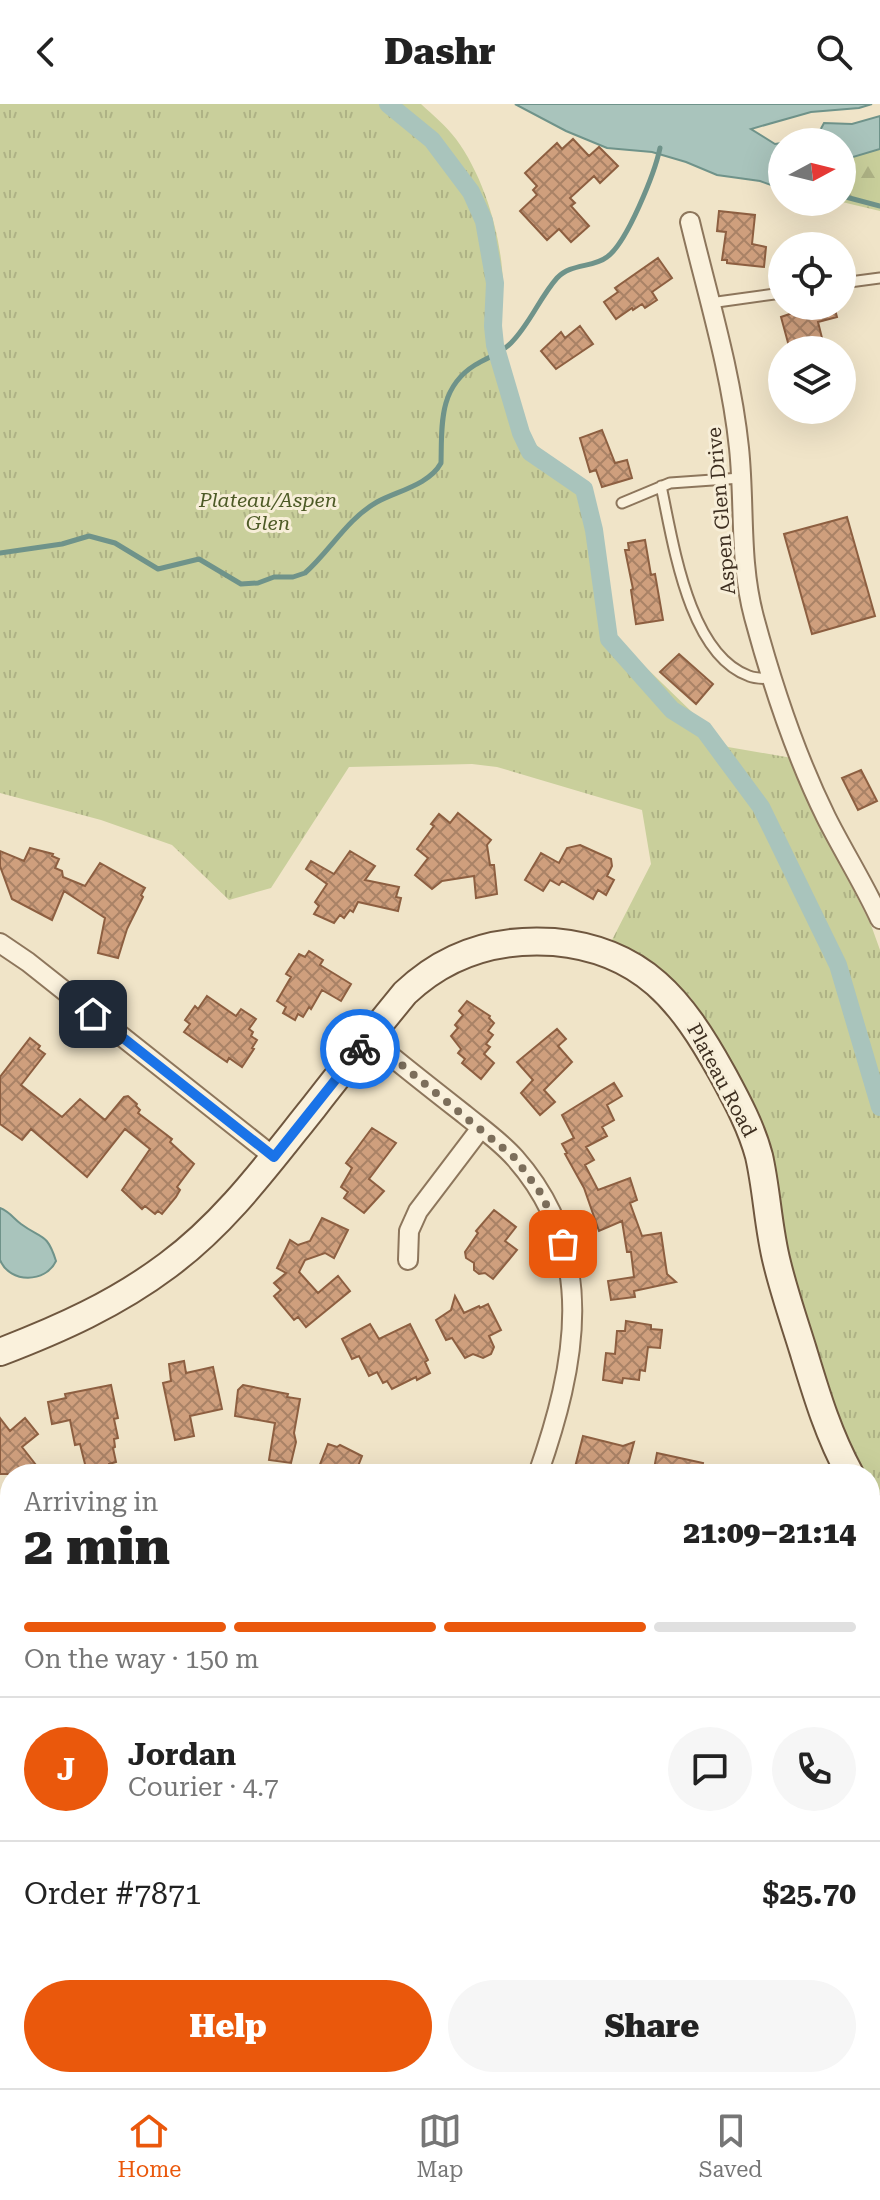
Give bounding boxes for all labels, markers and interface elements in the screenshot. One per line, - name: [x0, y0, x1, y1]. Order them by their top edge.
- icon: back: [24, 30, 68, 74]
- icon: search: [812, 30, 856, 74]
- text: Dashr: [384, 31, 496, 73]
- north arrow: [768, 128, 856, 216]
- map controls: [768, 128, 856, 424]
- button: locate: [768, 232, 856, 320]
- button: layers: [768, 336, 856, 424]
- street label: Aspen Glen Drive: [702, 426, 740, 596]
- park label: Plateau/Aspen Glen: [198, 488, 337, 535]
- pin: [59, 980, 127, 1048]
- icon: home: [71, 992, 115, 1036]
- courier: [320, 1009, 400, 1089]
- street label: Plateau Road: [682, 1019, 762, 1141]
- icon: bike: [338, 1027, 382, 1071]
- pin: [529, 1210, 597, 1278]
- icon: bag: [541, 1222, 585, 1266]
- text: Arriving in: [24, 1487, 158, 1517]
- text: 21:09–21:14: [683, 1515, 856, 1550]
- text: 2 min: [24, 1516, 170, 1577]
- text: On the way · 150 m: [24, 1644, 259, 1674]
- button: chat: [668, 1727, 752, 1811]
- button: phone: [772, 1727, 856, 1811]
- text: Jordan: [128, 1737, 236, 1772]
- text: J: [57, 1752, 75, 1787]
- text: Courier · 4.7: [128, 1772, 278, 1802]
- text: Order #7871: [24, 1876, 202, 1911]
- text: $25.70: [763, 1876, 856, 1911]
- button: Help: [24, 1980, 432, 2072]
- button: Share: [448, 1980, 856, 2072]
- tab: Home: [118, 2109, 181, 2182]
- tab: Map: [416, 2109, 464, 2182]
- tab: Saved: [699, 2109, 762, 2182]

